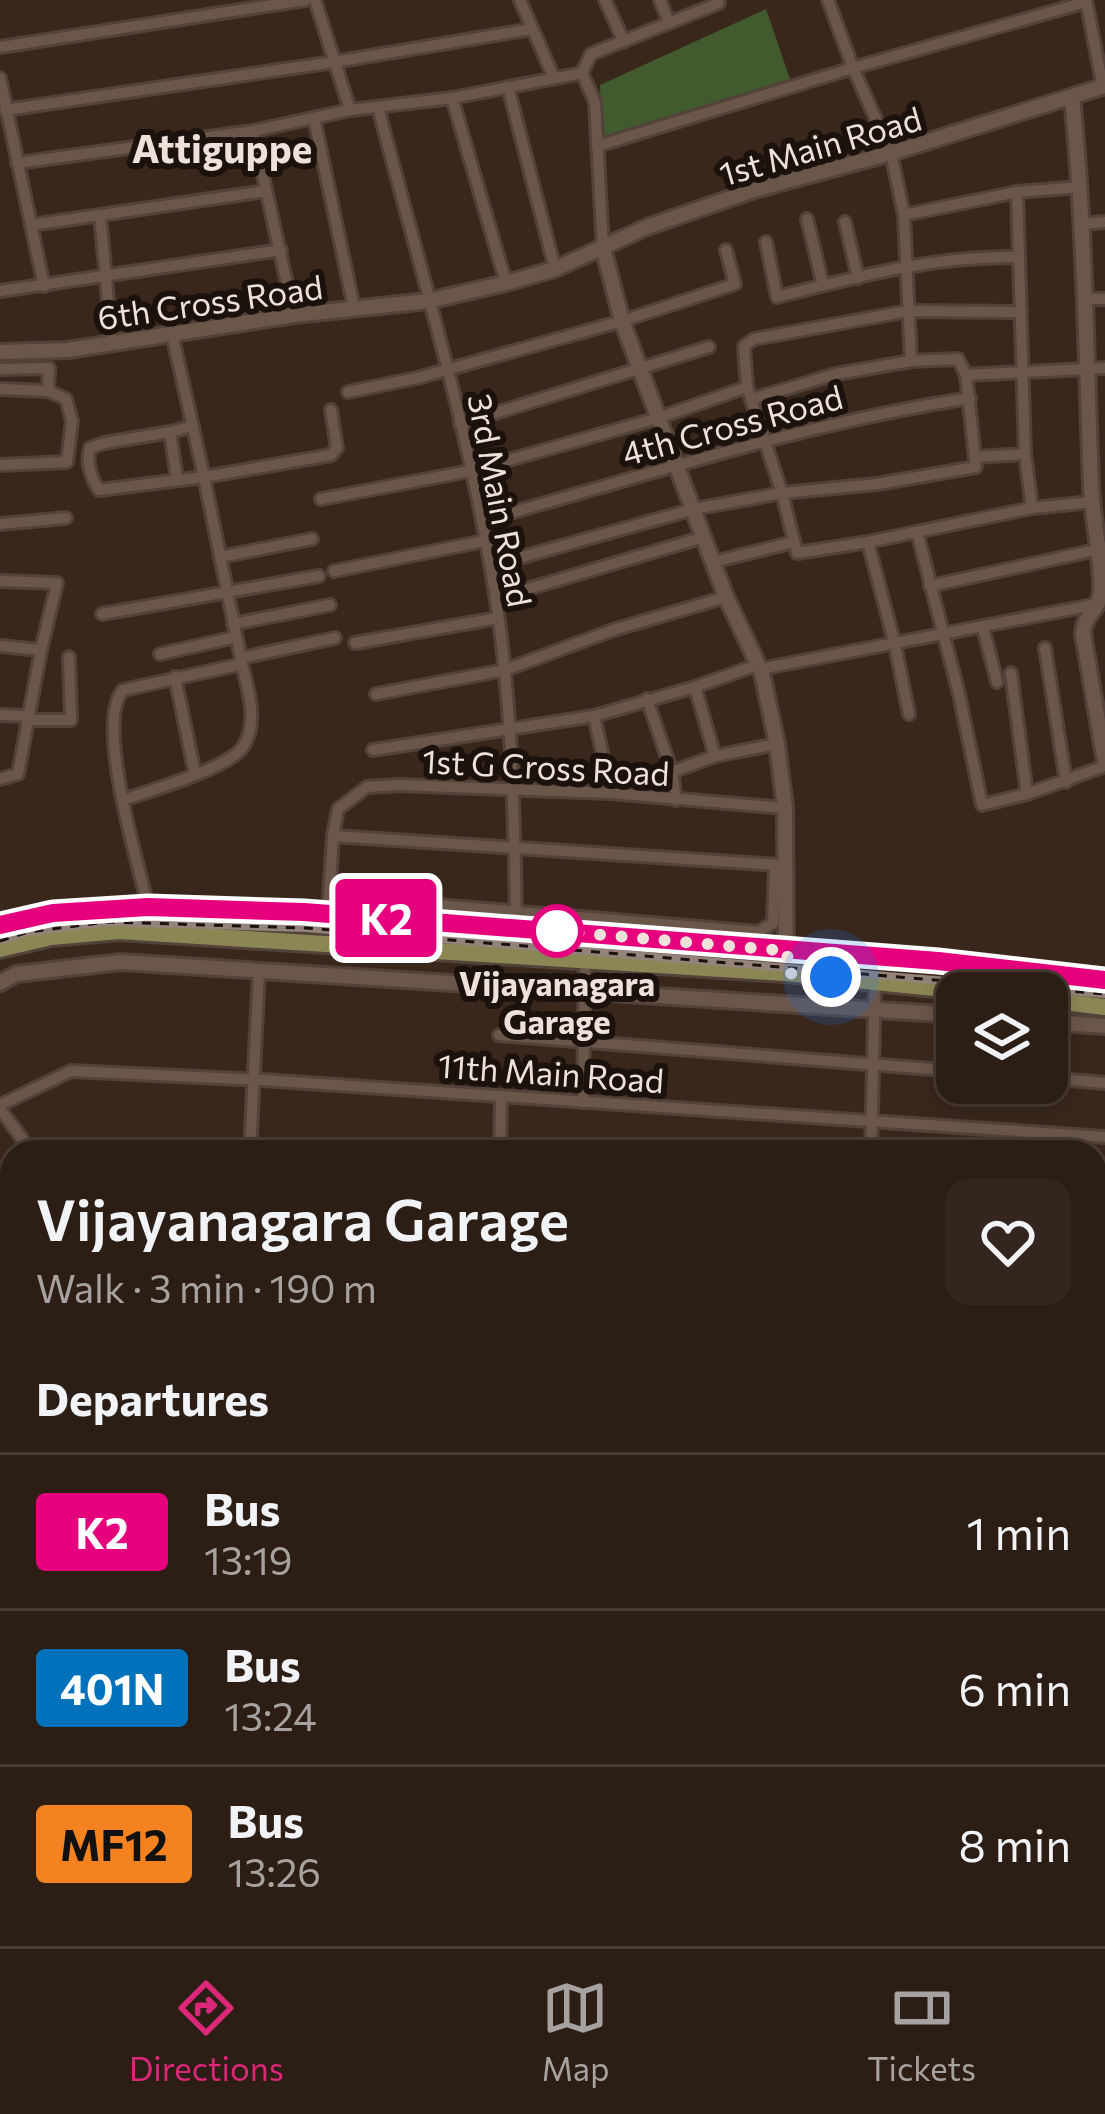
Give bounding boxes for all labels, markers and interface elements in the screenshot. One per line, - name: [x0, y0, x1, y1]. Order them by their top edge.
- street label: 1st Main Road: [714, 97, 926, 193]
- district label: Attiguppe: [132, 123, 312, 171]
- street label: 6th Cross Road: [95, 265, 325, 337]
- street label: 4th Cross Road: [617, 375, 847, 473]
- street label: 3rd Main Road: [460, 390, 542, 610]
- street label: 1st G Cross Road: [421, 739, 671, 793]
- line badge: K2: [332, 879, 440, 957]
- text: K2: [359, 892, 413, 944]
- marker: Vijayanagara Garage: [532, 906, 582, 956]
- your location: [801, 947, 861, 1007]
- place label: Vijayanagara Garage: [459, 962, 655, 1041]
- map controls: [936, 972, 1068, 1104]
- button: layers: [936, 972, 1068, 1104]
- street label: 11th Main Road: [437, 1044, 665, 1100]
- button: heart: [945, 1179, 1071, 1305]
- text: Vijayanagara Garage: [36, 1183, 569, 1253]
- text: Walk · 3 min · 190 m: [36, 1263, 377, 1311]
- text: Departures: [36, 1370, 269, 1425]
- text: Bus: [204, 1480, 280, 1535]
- text: 1 min: [967, 1504, 1071, 1559]
- text: K2: [75, 1506, 129, 1558]
- text: 13:19: [204, 1535, 292, 1583]
- text: Bus: [224, 1636, 301, 1691]
- text: 6 min: [958, 1660, 1071, 1715]
- text: 401N: [60, 1662, 164, 1714]
- text: 13:24: [224, 1691, 317, 1739]
- text: Bus: [228, 1792, 304, 1847]
- text: 8 min: [958, 1816, 1071, 1871]
- text: MF12: [60, 1818, 168, 1870]
- text: 13:26: [228, 1847, 321, 1895]
- tab: Directions: [129, 1975, 284, 2088]
- tab: Map: [541, 1975, 610, 2088]
- tab: Tickets: [867, 1975, 976, 2088]

